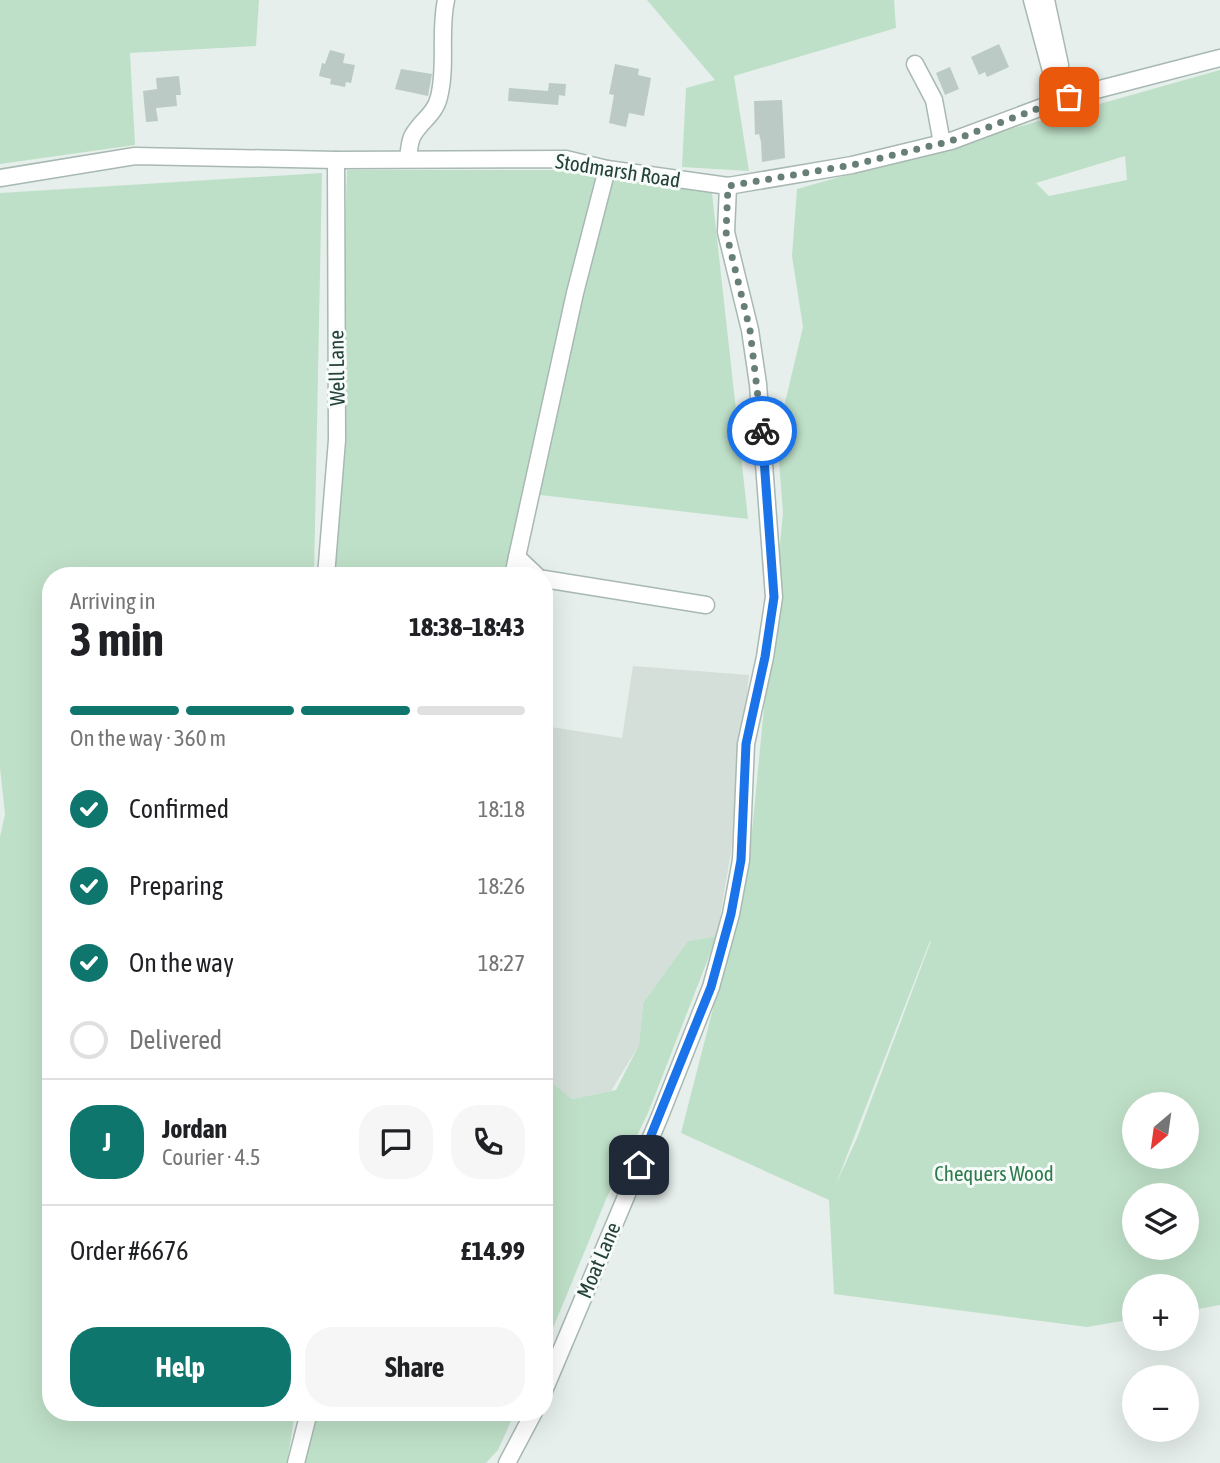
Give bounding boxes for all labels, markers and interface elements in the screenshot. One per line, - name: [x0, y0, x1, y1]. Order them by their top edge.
- pin: [1039, 67, 1099, 127]
- icon: bag: [1050, 78, 1088, 116]
- street label: Stodmarsh Road: [554, 148, 682, 192]
- street label: Well Lane: [323, 330, 349, 406]
- courier: [727, 396, 797, 466]
- icon: bike: [743, 412, 781, 450]
- text: Arriving in: [70, 588, 156, 614]
- text: 18:38–18:43: [409, 612, 525, 642]
- text: 3 min: [70, 613, 164, 666]
- text: On the way · 360 m: [70, 725, 226, 751]
- icon: check: [70, 790, 108, 828]
- text: Confirmed: [129, 794, 229, 824]
- text: 18:18: [478, 796, 525, 822]
- icon: check: [70, 867, 108, 905]
- text: Preparing: [129, 871, 223, 901]
- text: 18:26: [478, 873, 525, 899]
- icon: check: [70, 944, 108, 982]
- text: On the way: [129, 948, 234, 978]
- text: 18:27: [478, 950, 525, 976]
- text: Delivered: [129, 1025, 222, 1055]
- north arrow: [1122, 1092, 1199, 1169]
- map controls: [1122, 1092, 1199, 1442]
- button: chat: [359, 1105, 433, 1179]
- button: phone: [451, 1105, 525, 1179]
- text: Jordan: [162, 1114, 227, 1144]
- text: J: [103, 1127, 111, 1157]
- pin: [609, 1135, 669, 1195]
- text: Courier · 4.5: [162, 1144, 261, 1170]
- icon: home: [620, 1146, 658, 1184]
- park label: Chequers Wood: [934, 1161, 1054, 1185]
- button: layers: [1122, 1183, 1199, 1260]
- street label: Moat Lane: [571, 1218, 625, 1302]
- text: Order #6676: [70, 1236, 189, 1266]
- text: £14.99: [461, 1236, 525, 1266]
- button: +: [1122, 1274, 1199, 1351]
- button: Help: [70, 1327, 291, 1407]
- button: Share: [305, 1327, 525, 1407]
- button: −: [1122, 1365, 1199, 1442]

